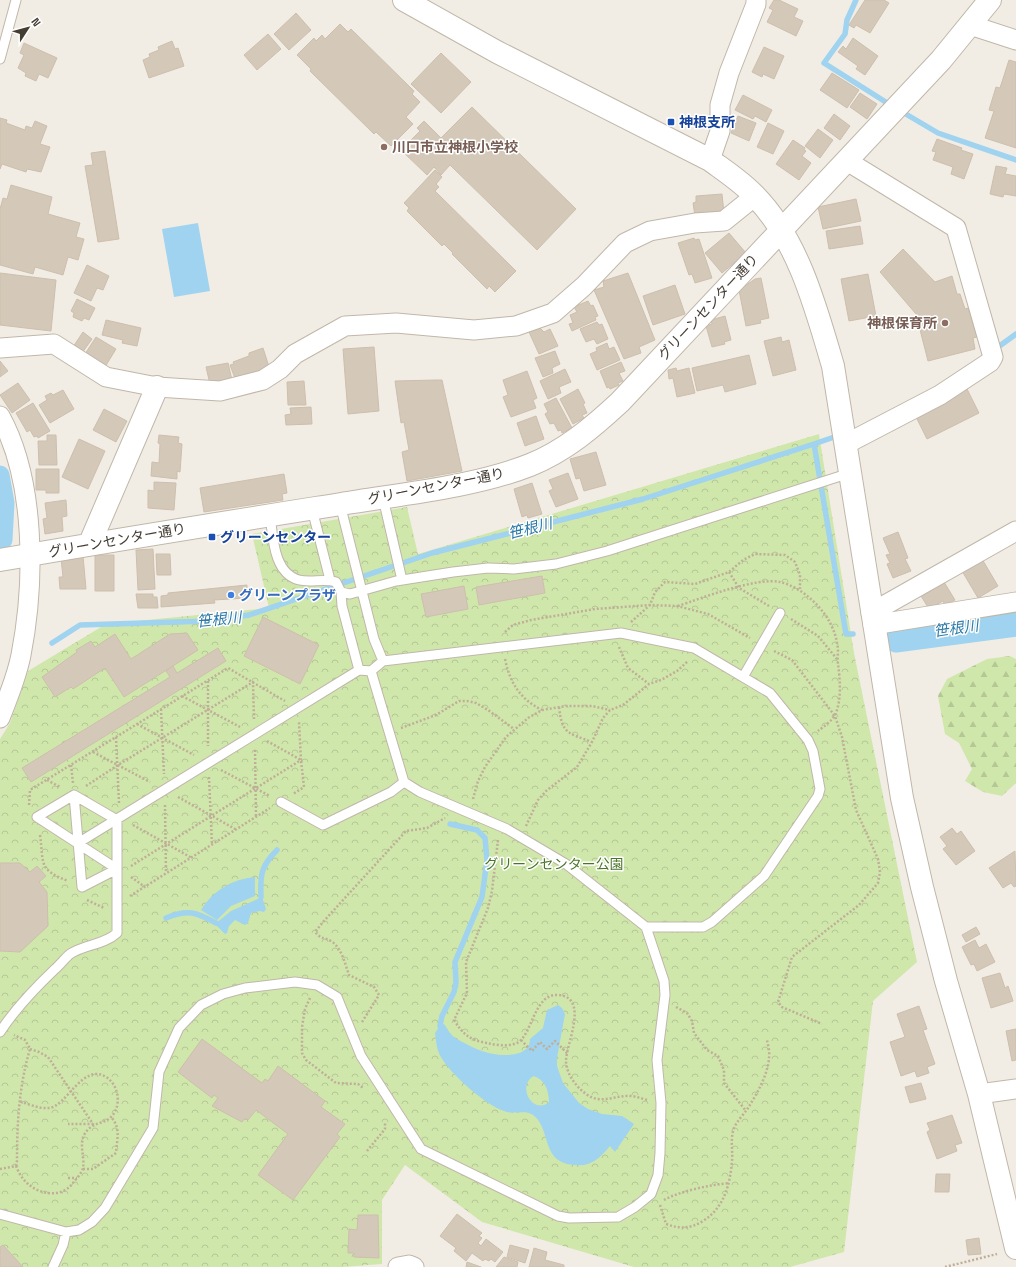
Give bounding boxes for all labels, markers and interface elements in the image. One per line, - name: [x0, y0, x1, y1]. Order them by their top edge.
- north arrow: [8, 8, 48, 48]
- text: N: [28, 15, 44, 29]
- place label: 神根支所: [679, 113, 735, 131]
- marker: 神根支所: [666, 117, 676, 127]
- place label: 川口市立神根小学校: [392, 138, 518, 156]
- marker: 川口市立神根小学校: [379, 142, 389, 152]
- street label: グリーンセンター通り: [654, 250, 762, 364]
- place label: 神根保育所: [867, 314, 937, 332]
- marker: 神根保育所: [940, 318, 950, 328]
- street label: グリーンセンター通り: [366, 464, 506, 508]
- water label: 笹根川: [506, 513, 556, 543]
- street label: グリーンセンター通り: [47, 519, 187, 561]
- place label: グリーンセンター: [220, 528, 331, 546]
- marker: グリーンセンター: [207, 532, 217, 542]
- place label: グリーンプラザ: [239, 586, 336, 604]
- marker: グリーンプラザ: [226, 590, 236, 600]
- water label: 笹根川: [196, 607, 244, 631]
- water label: 笹根川: [932, 615, 982, 641]
- park label: グリーンセンター公園: [484, 855, 624, 873]

